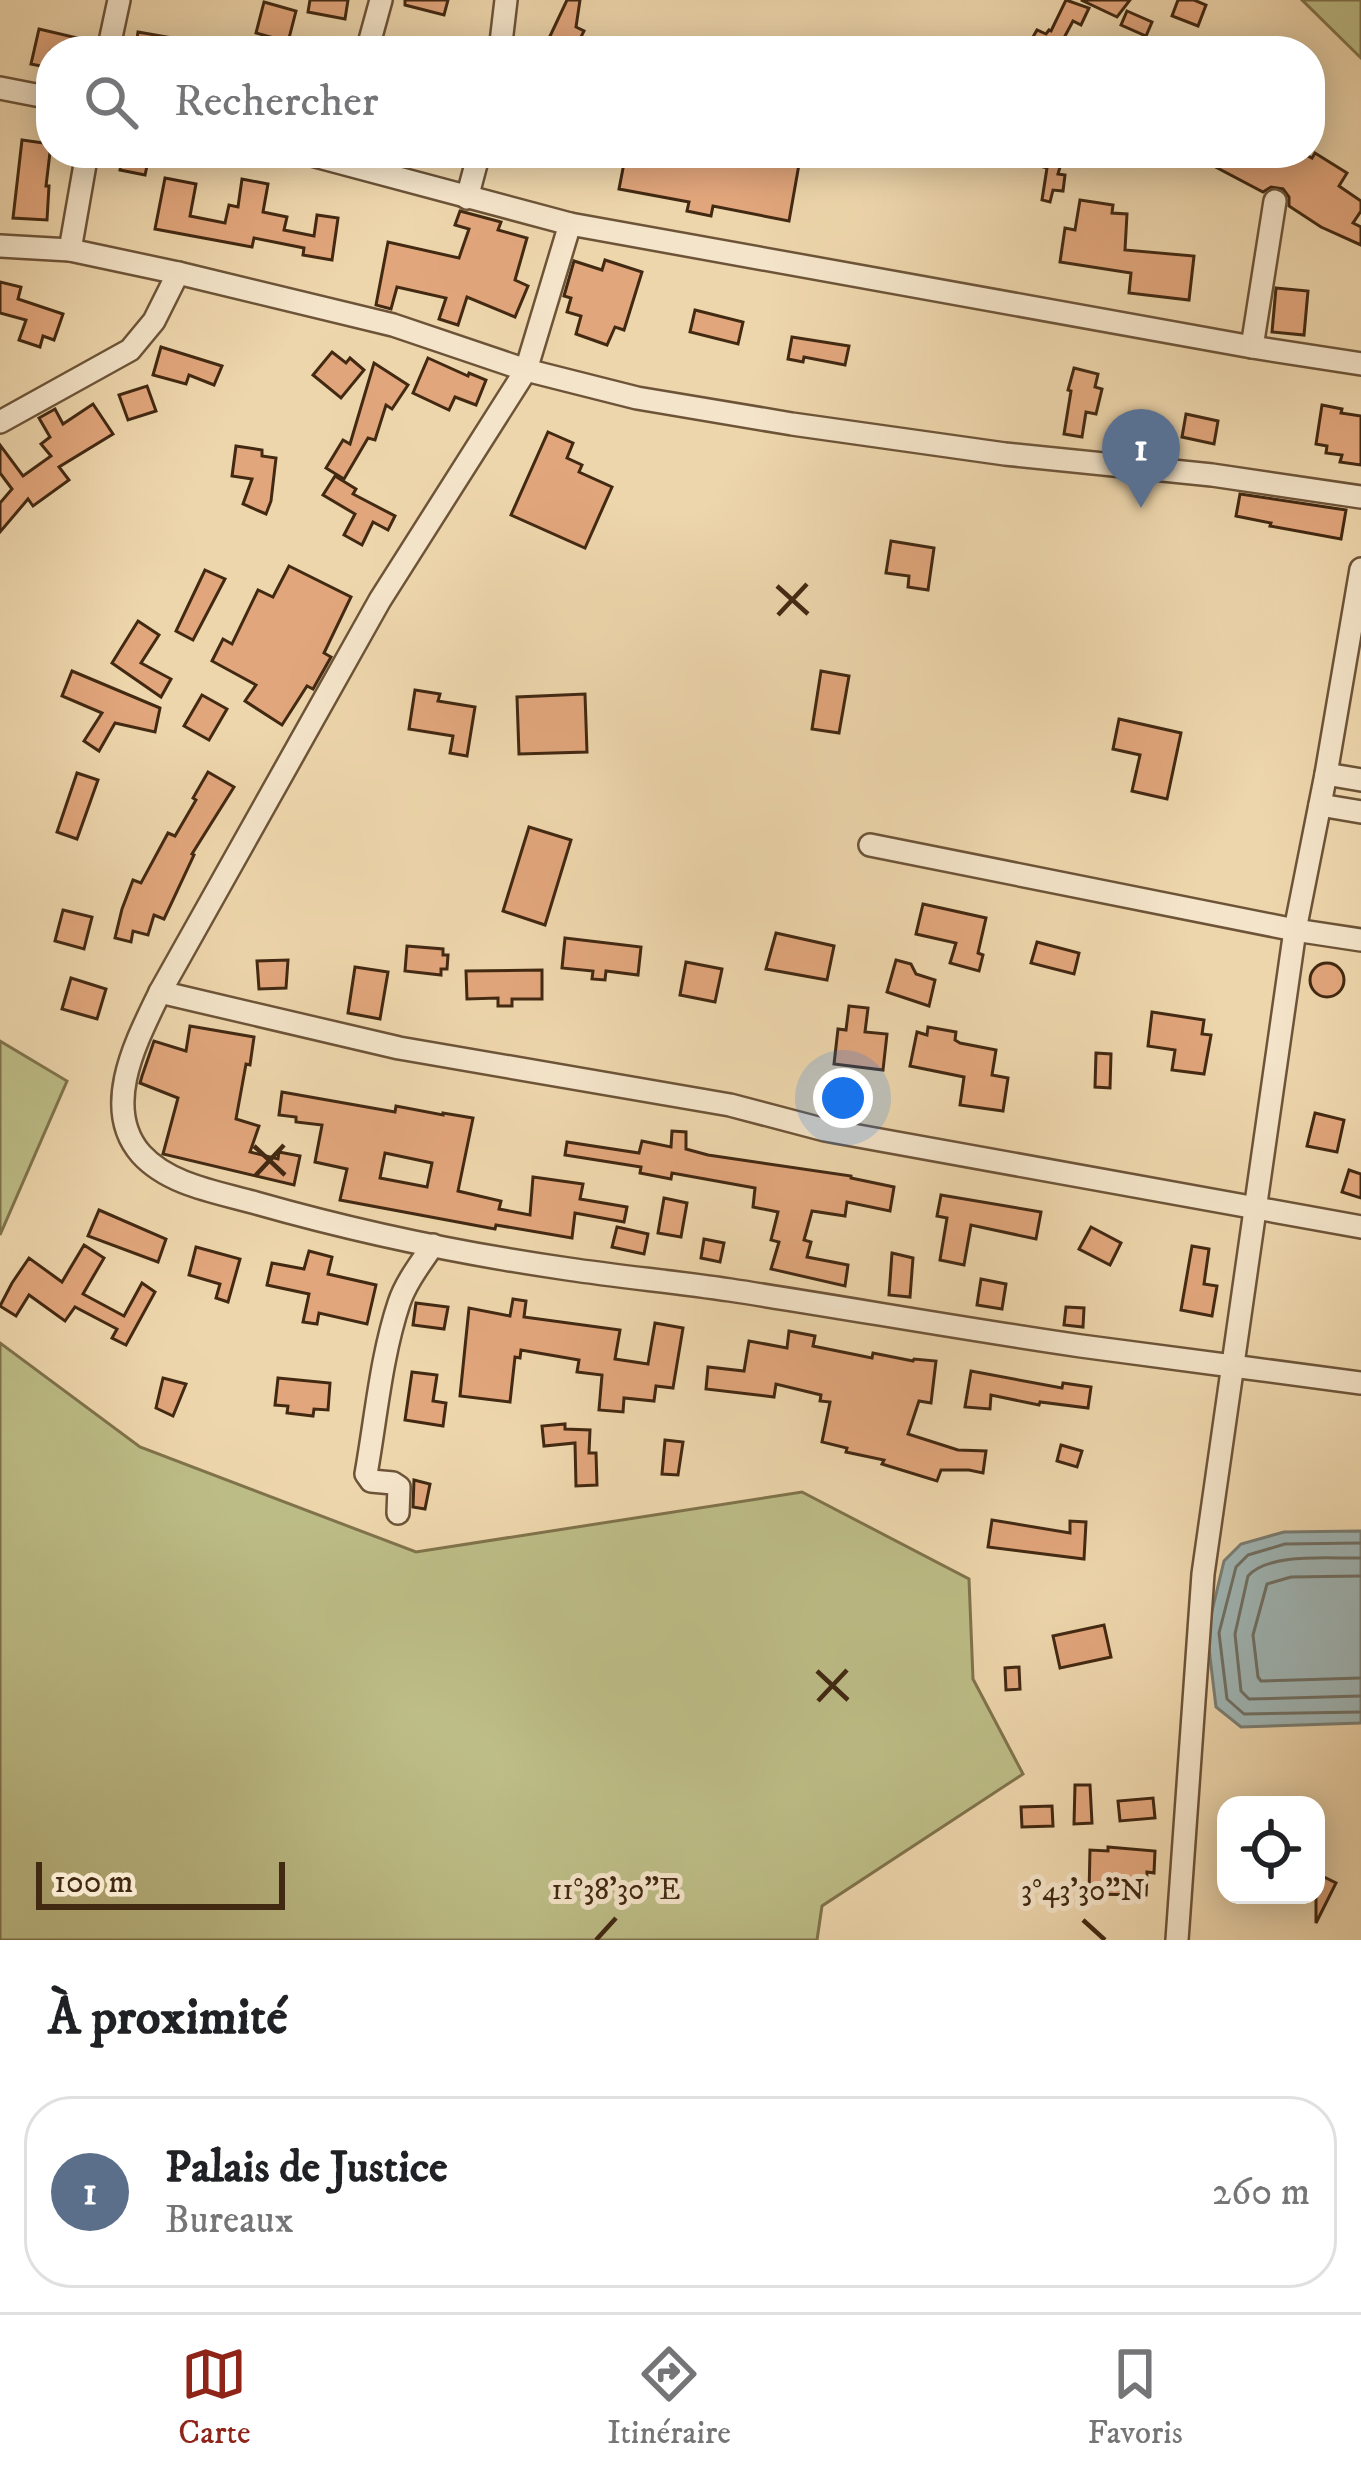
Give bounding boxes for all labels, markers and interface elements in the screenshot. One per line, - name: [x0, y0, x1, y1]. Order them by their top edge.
- search box: [36, 36, 1325, 168]
- icon: search: [78, 69, 144, 135]
- text: Rechercher: [174, 74, 379, 130]
- pin: 1: [1102, 409, 1180, 508]
- your location: [813, 1068, 873, 1128]
- map controls: [1217, 1796, 1325, 1904]
- button: locate: [1217, 1796, 1325, 1904]
- scale bar: [36, 1856, 285, 1909]
- text: 100 m: [54, 1862, 133, 1903]
- text: 11°38'30"E: [552, 1872, 680, 1909]
- text: 3°43'30"N: [1021, 1873, 1145, 1910]
- text: À proximité: [48, 1986, 288, 2050]
- text: Palais de Justice: [165, 2140, 448, 2196]
- text: 1: [83, 2168, 97, 2217]
- text: 260 m: [1212, 2168, 1310, 2217]
- text: Bureaux: [165, 2196, 294, 2245]
- tab: Carte: [178, 2341, 251, 2454]
- tab: Itinéraire: [607, 2341, 731, 2454]
- tab: Favoris: [1087, 2341, 1183, 2454]

